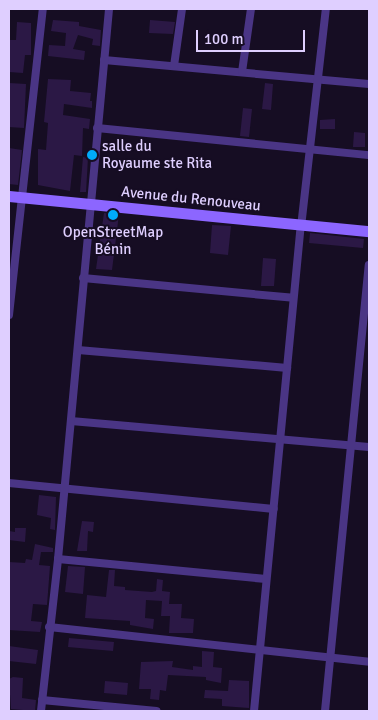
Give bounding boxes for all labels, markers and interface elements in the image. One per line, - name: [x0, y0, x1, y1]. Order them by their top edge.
- scale bar: [198, 20, 307, 52]
- text: 100 m: [204, 30, 244, 48]
- place label: salle du Royaume ste Rita: [102, 137, 212, 172]
- marker: salle du Royaume ste Rita: [86, 149, 98, 161]
- street label: Avenue du Renouveau: [120, 183, 262, 215]
- marker: OpenStreetMap Bénin: [107, 209, 119, 221]
- place label: OpenStreetMap Bénin: [63, 223, 163, 258]

